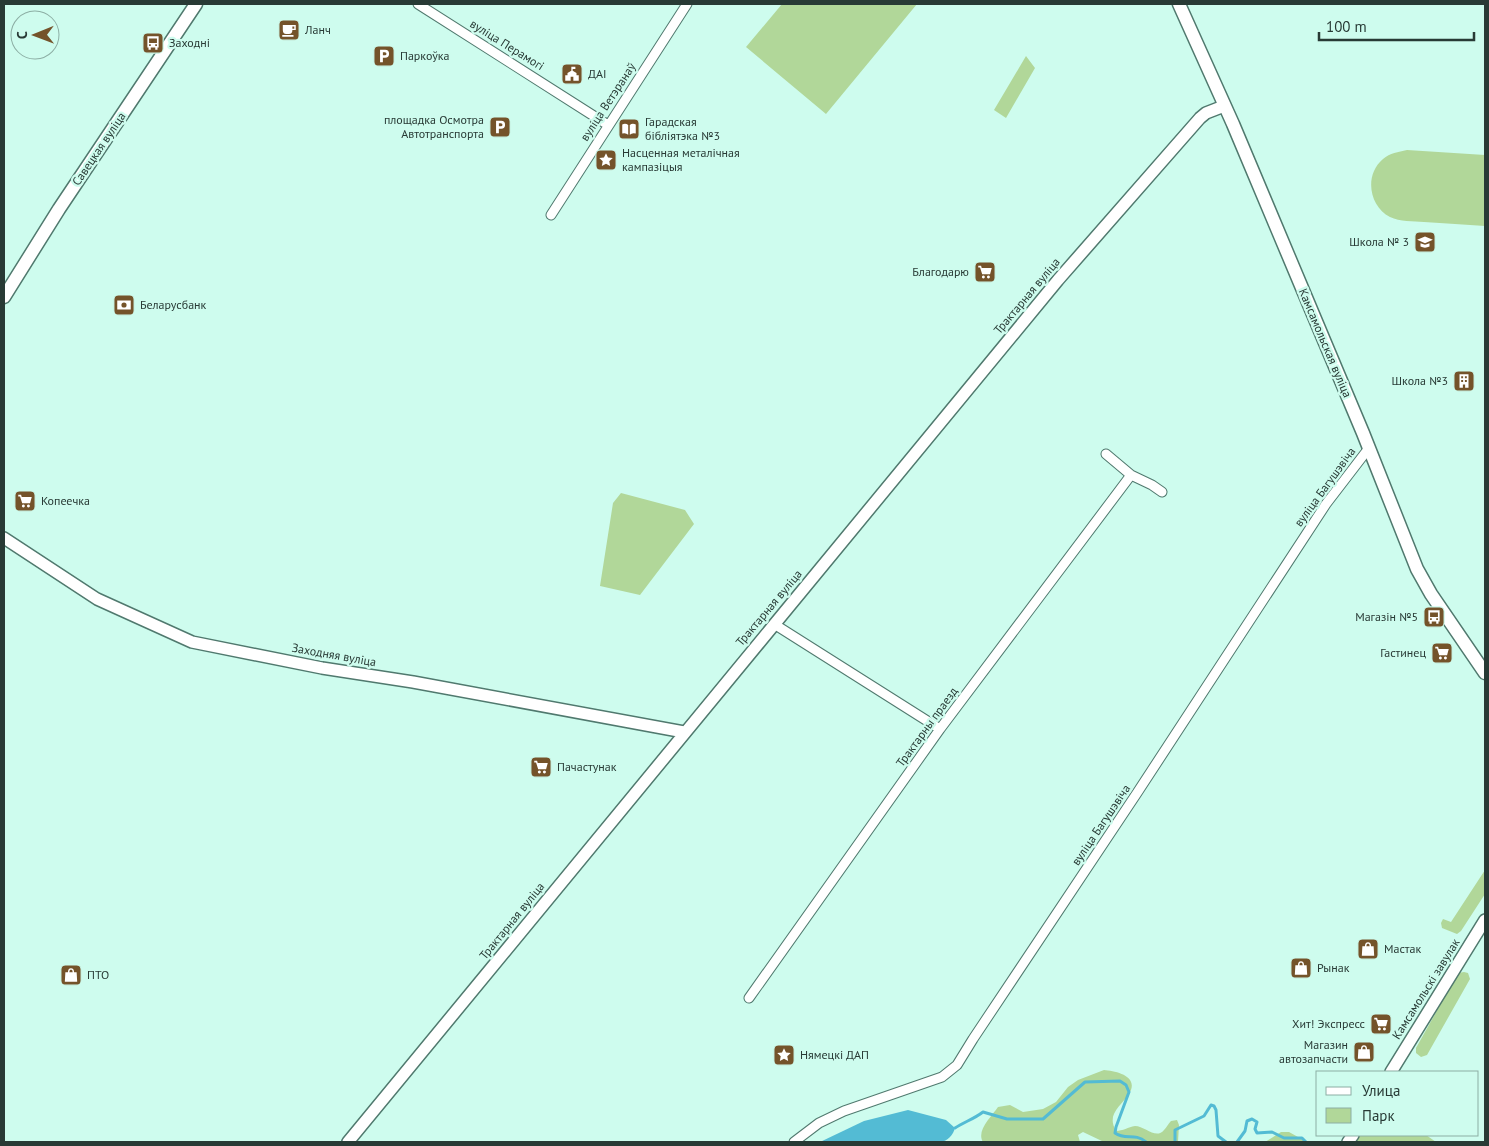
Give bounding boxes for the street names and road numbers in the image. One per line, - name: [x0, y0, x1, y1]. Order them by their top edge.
- street label: вуліца Перамогі: [467, 16, 547, 73]
- street label: вуліца Ветэранаў: [577, 59, 639, 144]
- street label: Савецкая вуліца: [69, 109, 129, 188]
- street label: Трактарная вуліца: [990, 254, 1063, 337]
- street label: Камсамольская вуліца: [1296, 286, 1355, 400]
- street label: вуліца Багушэвіча: [1291, 444, 1358, 529]
- street label: Трактарная вуліца: [732, 566, 805, 649]
- street label: Заходняя вуліца: [291, 640, 378, 669]
- street label: Трактарны праезд: [893, 683, 961, 770]
- street label: вуліца Багушэвіча: [1068, 781, 1133, 868]
- street label: Трактарная вуліца: [476, 879, 547, 962]
- street label: Камсамольскі завулак: [1389, 935, 1463, 1042]

